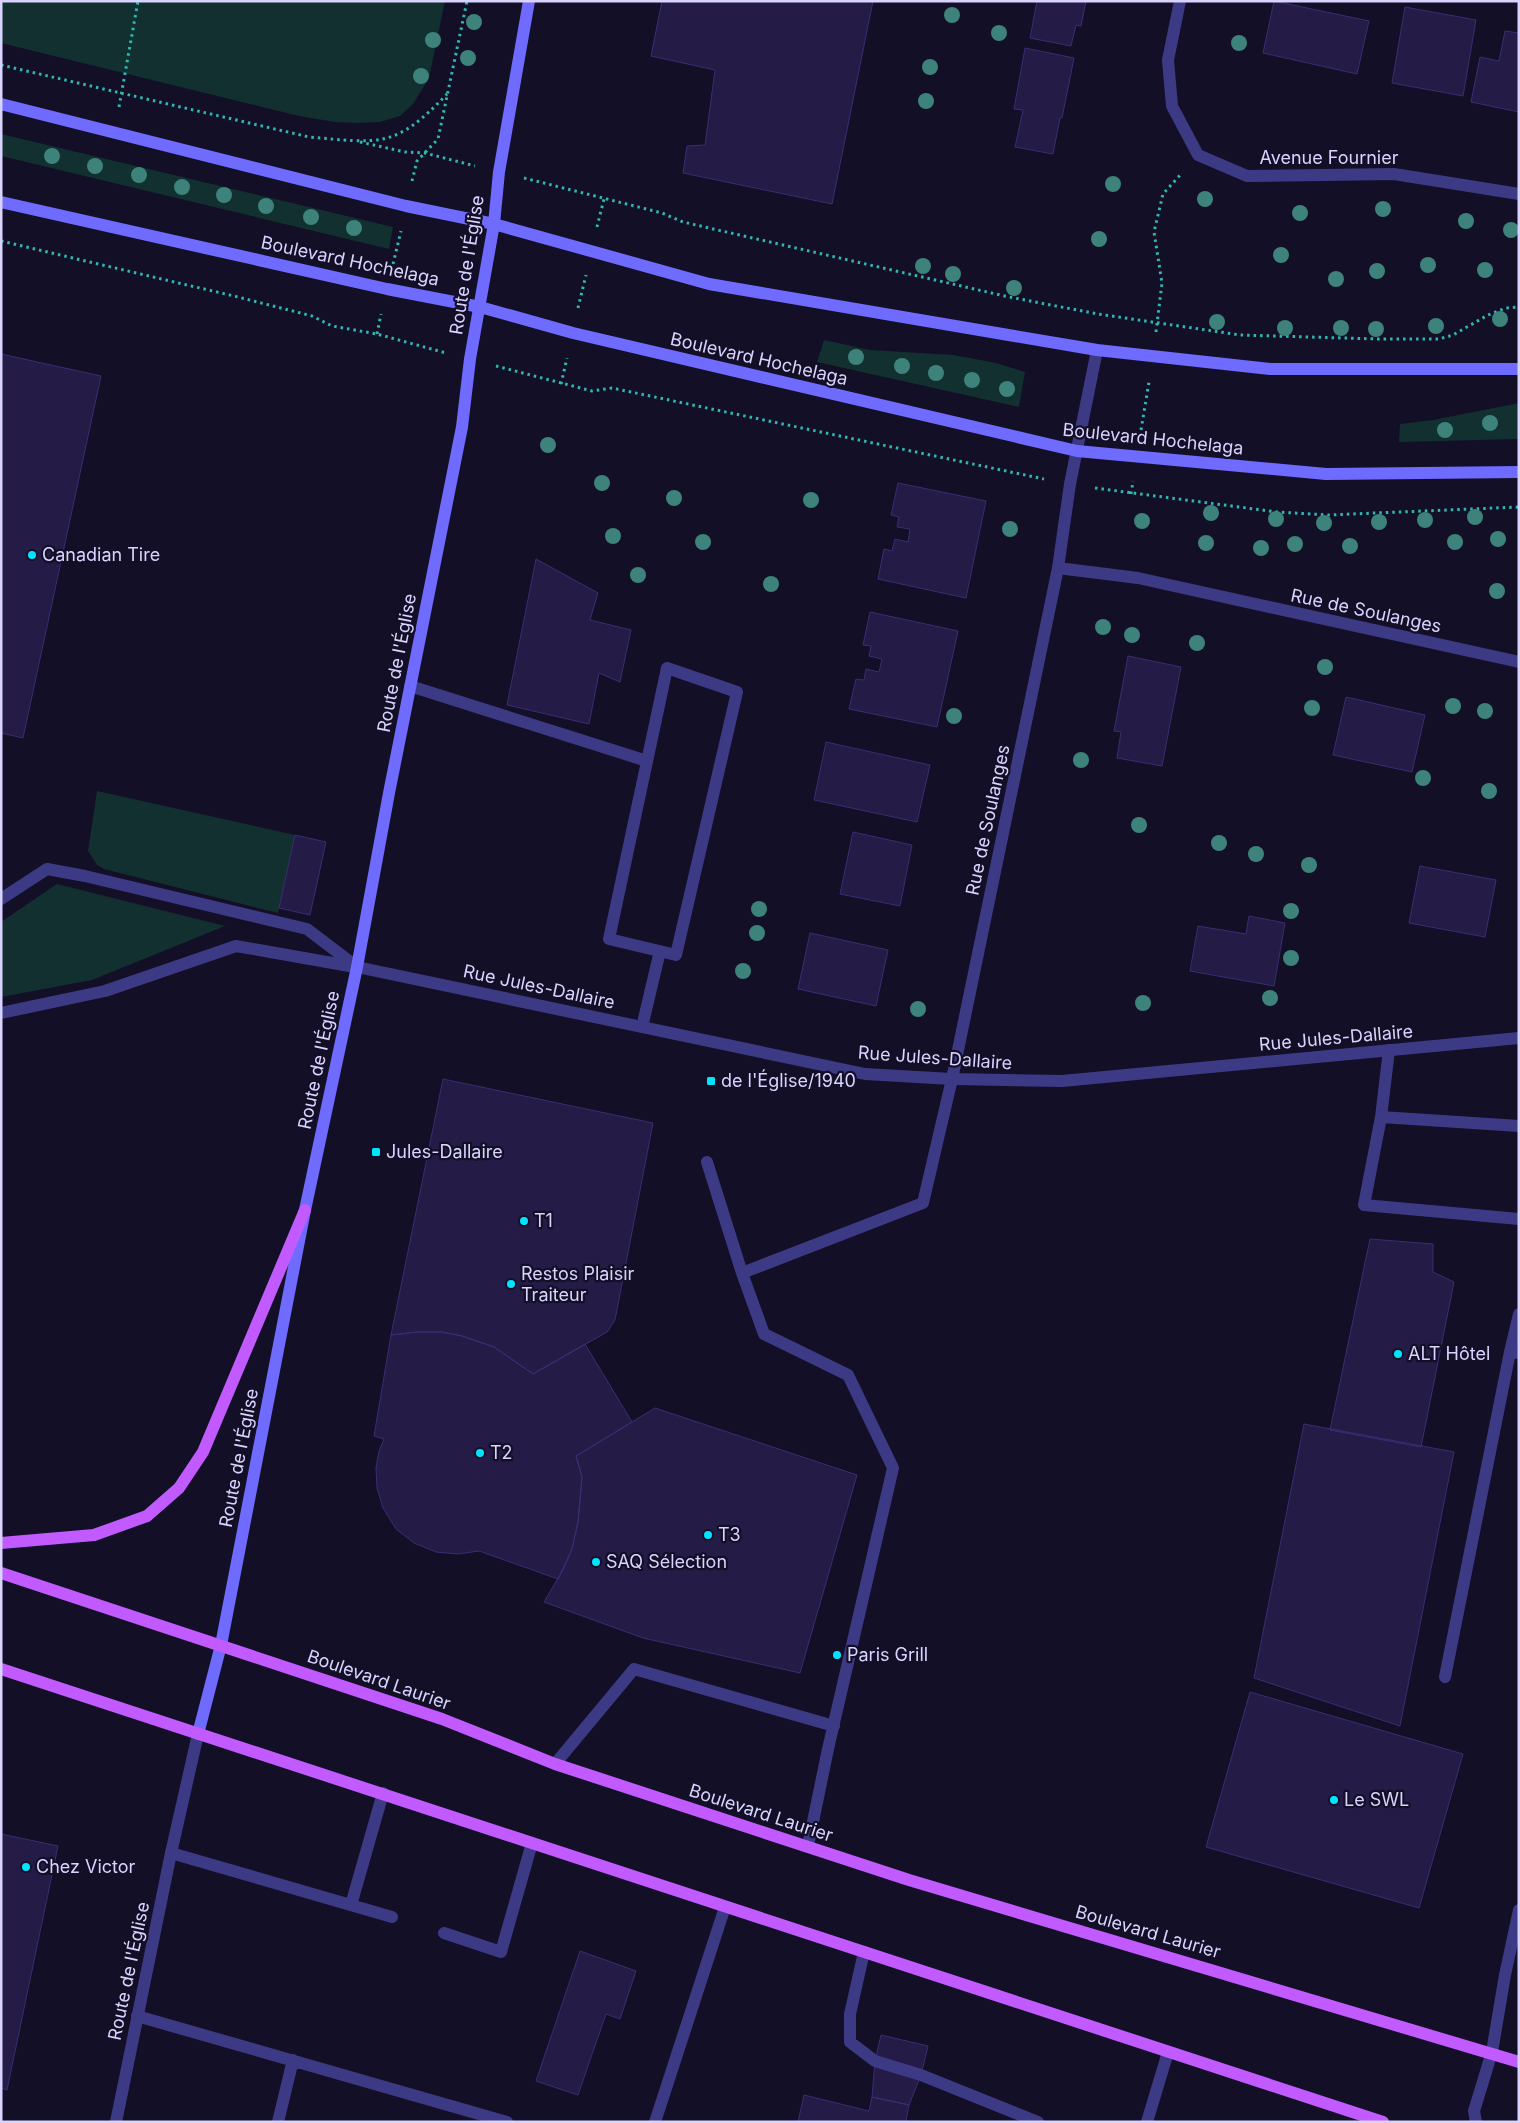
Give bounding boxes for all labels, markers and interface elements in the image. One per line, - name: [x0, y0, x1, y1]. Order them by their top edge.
- street label: Avenue Fournier: [1260, 147, 1399, 168]
- street label: Route de l'Église: [444, 194, 488, 336]
- street label: Boulevard Hochelaga: [259, 231, 441, 290]
- street label: Boulevard Hochelaga: [668, 328, 850, 389]
- street label: Boulevard Hochelaga: [1062, 419, 1244, 458]
- place label: Canadian Tire: [42, 544, 160, 565]
- marker: Canadian Tire: [26, 549, 38, 561]
- street label: Rue de Soulanges: [1289, 584, 1443, 637]
- street label: Route de l'Église: [372, 592, 420, 734]
- street label: Rue de Soulanges: [961, 743, 1014, 897]
- street label: Rue Jules-Dallaire: [461, 960, 617, 1013]
- street label: Route de l'Église: [293, 989, 343, 1131]
- street label: Rue Jules-Dallaire: [1258, 1020, 1414, 1055]
- street label: Rue Jules-Dallaire: [857, 1042, 1013, 1073]
- place label: de l'Église/1940: [721, 1069, 856, 1091]
- marker: de l'Église/1940: [705, 1075, 717, 1087]
- place label: Jules-Dallaire: [386, 1141, 503, 1162]
- marker: Jules-Dallaire: [370, 1146, 382, 1158]
- place label: T1: [534, 1210, 553, 1231]
- marker: T1: [518, 1215, 530, 1227]
- place label: Restos Plaisir Traiteur: [521, 1263, 635, 1305]
- marker: Restos Plaisir Traiteur: [505, 1278, 517, 1290]
- place label: ALT Hôtel: [1408, 1343, 1490, 1364]
- marker: ALT Hôtel: [1392, 1348, 1404, 1360]
- street label: Route de l'Église: [214, 1387, 262, 1529]
- place label: T2: [490, 1442, 513, 1463]
- marker: T2: [474, 1447, 486, 1459]
- place label: T3: [718, 1524, 741, 1545]
- marker: T3: [702, 1529, 714, 1541]
- place label: SAQ Sélection: [606, 1551, 727, 1572]
- marker: SAQ Sélection: [590, 1556, 602, 1568]
- place label: Paris Grill: [847, 1644, 928, 1665]
- street label: Boulevard Laurier: [305, 1645, 454, 1714]
- marker: Paris Grill: [831, 1649, 843, 1661]
- street label: Boulevard Laurier: [687, 1779, 836, 1846]
- place label: Le SWL: [1344, 1789, 1409, 1810]
- marker: Le SWL: [1328, 1794, 1340, 1806]
- place label: Chez Victor: [36, 1856, 136, 1877]
- marker: Chez Victor: [20, 1861, 32, 1873]
- street label: Route de l'Église: [103, 1900, 153, 2042]
- street label: Boulevard Laurier: [1073, 1901, 1223, 1962]

